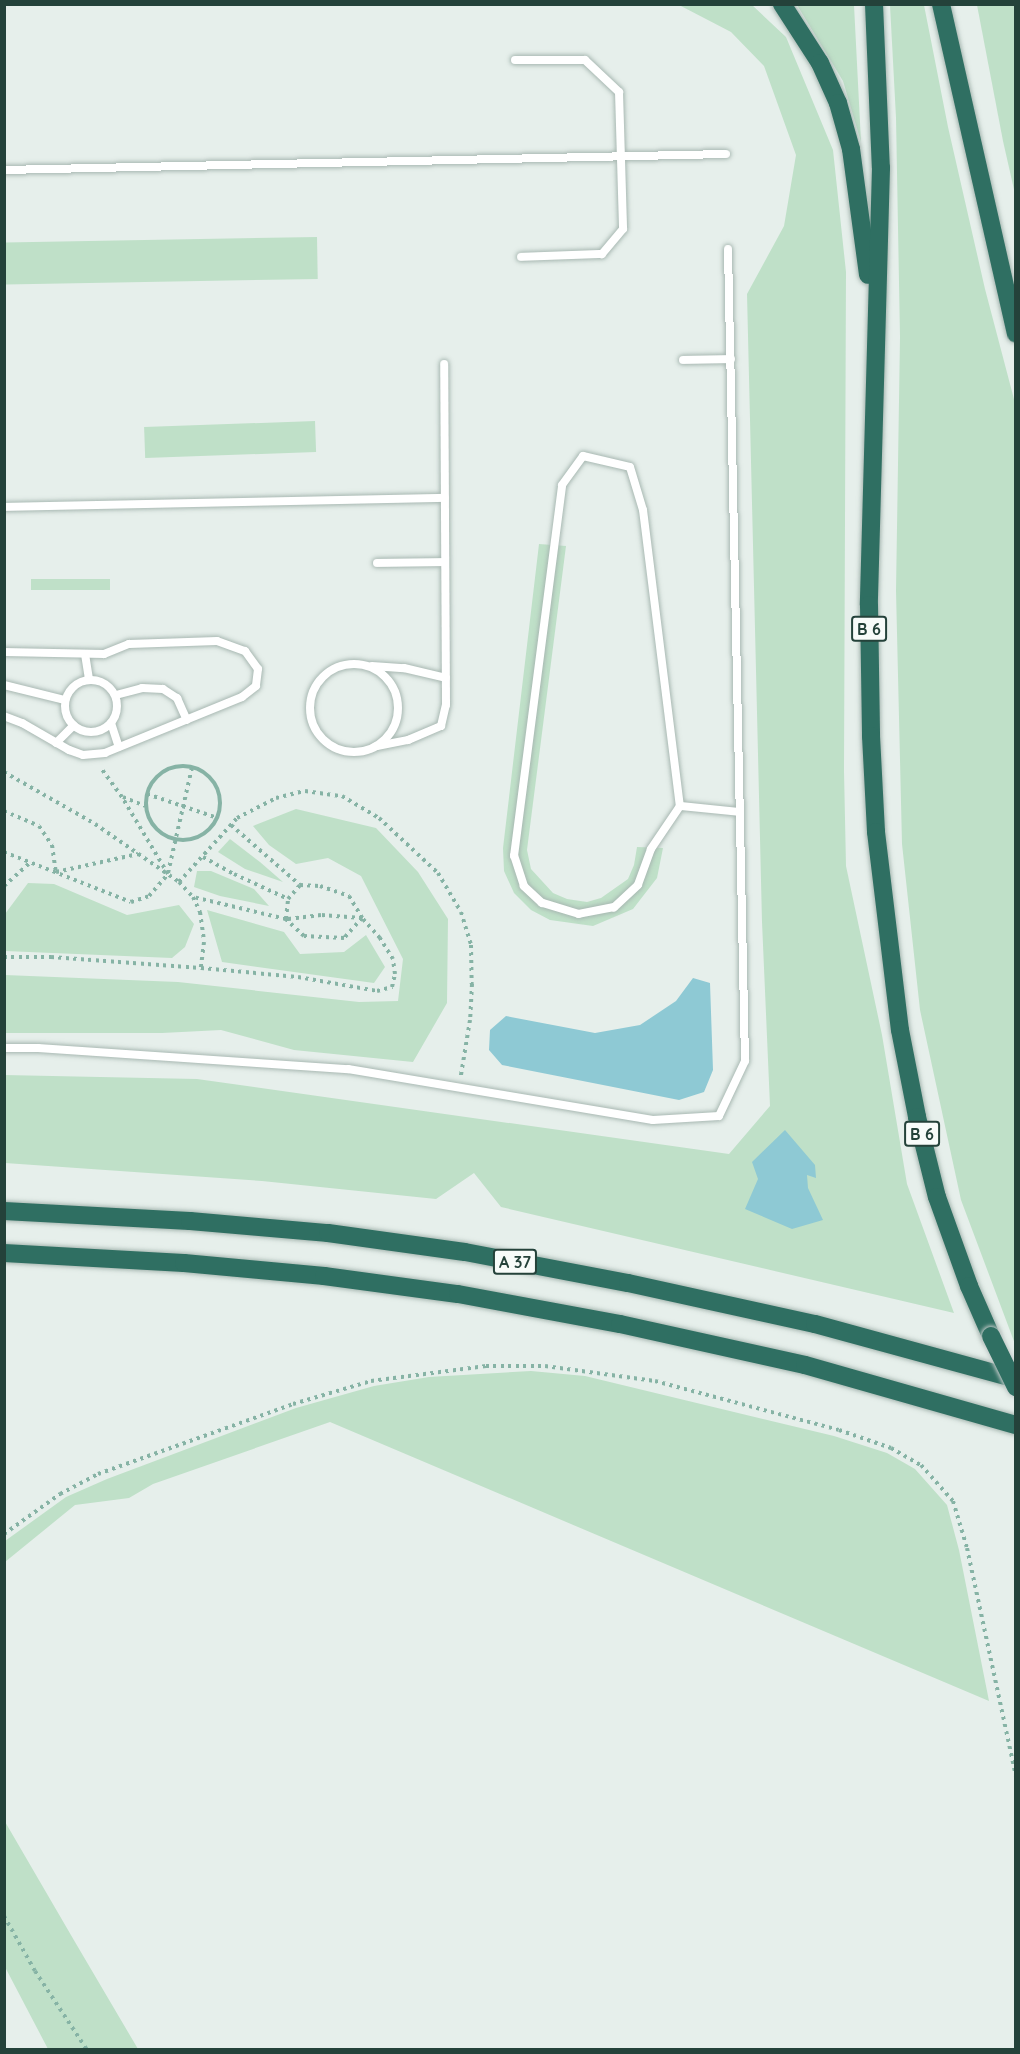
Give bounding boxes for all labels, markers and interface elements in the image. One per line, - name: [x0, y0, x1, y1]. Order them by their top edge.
- road number: B 6: [851, 616, 887, 642]
- road number: B 6: [904, 1121, 940, 1147]
- road number: A 37: [492, 1249, 538, 1275]

